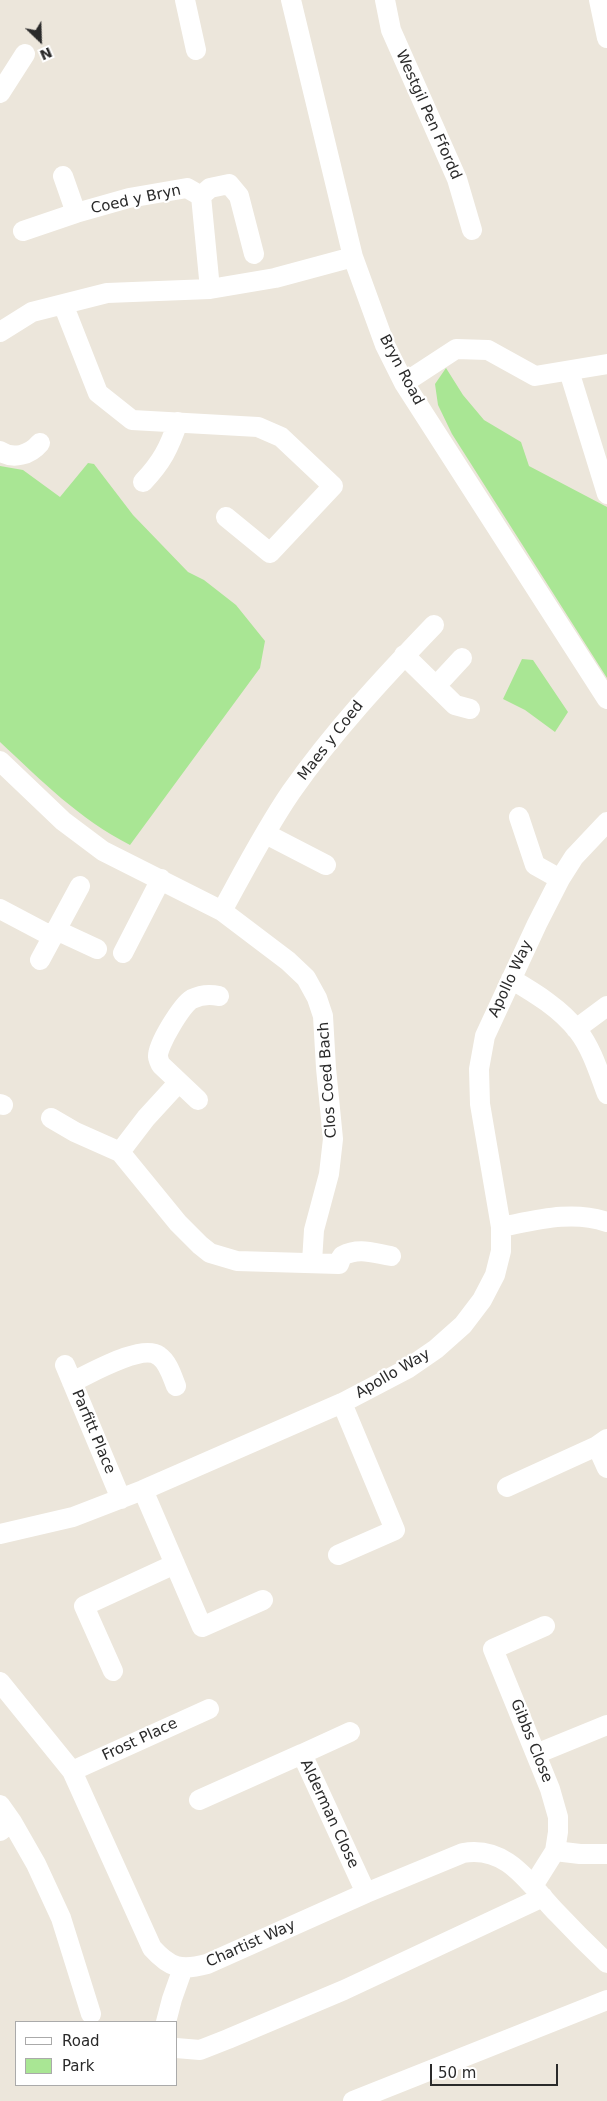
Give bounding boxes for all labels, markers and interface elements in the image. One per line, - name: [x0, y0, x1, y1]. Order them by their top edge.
- north arrow: [15, 15, 65, 65]
- text: N: [37, 44, 55, 63]
- street label: Westgil Pen Ffordd: [391, 48, 465, 182]
- street label: Coed y Bryn: [89, 182, 183, 218]
- street label: Bryn Road: [375, 332, 427, 408]
- street label: Maes y Coed: [294, 698, 368, 784]
- street label: Apollo Way: [485, 938, 537, 1020]
- street label: Clos Coed Bach: [315, 1021, 341, 1139]
- street label: Apollo Way: [352, 1345, 434, 1403]
- street label: Parfitt Place: [67, 1387, 119, 1477]
- street label: Gibbs Close: [506, 1697, 556, 1785]
- street label: Frost Place: [100, 1715, 180, 1765]
- street label: Alderman Close: [296, 1757, 362, 1871]
- street label: Chartist Way: [204, 1916, 298, 1972]
- legend: [15, 2021, 178, 2086]
- text: Road: [62, 2032, 100, 2050]
- scale bar: [432, 2054, 560, 2086]
- text: Park: [62, 2057, 94, 2075]
- text: 50 m: [438, 2064, 476, 2082]

